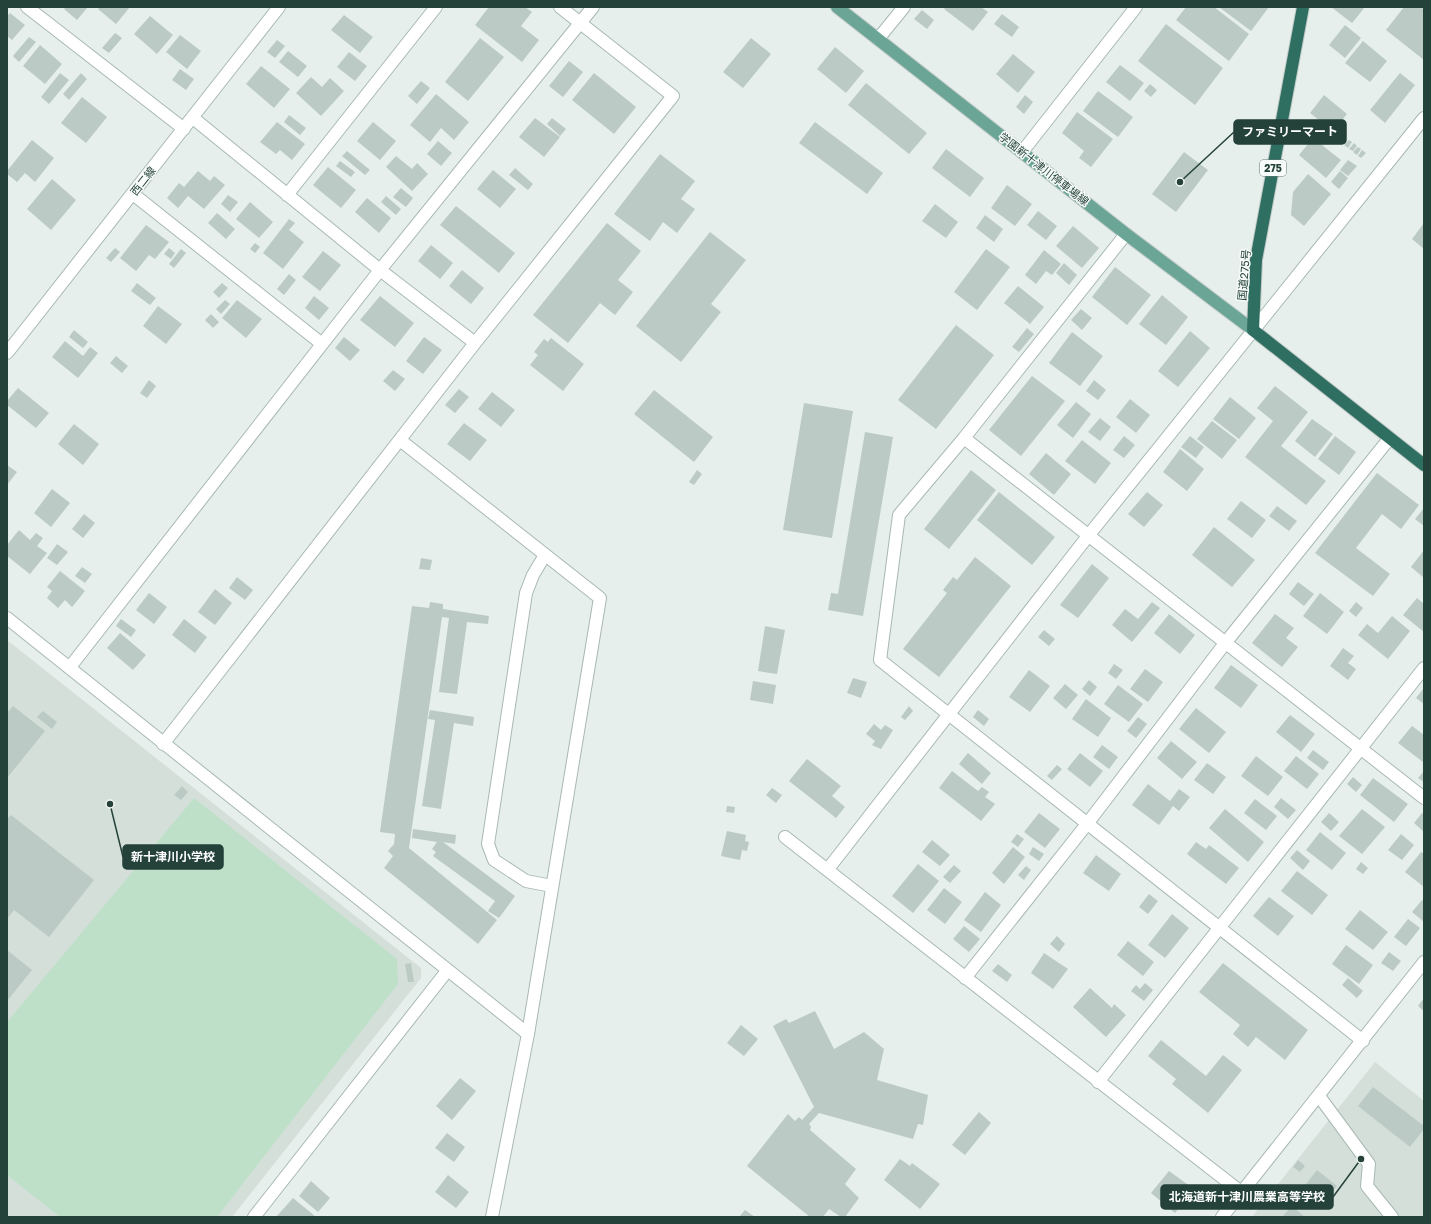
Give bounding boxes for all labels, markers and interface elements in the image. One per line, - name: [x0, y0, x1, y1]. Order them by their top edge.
- callout: ファミリーマート: [1234, 120, 1346, 144]
- text: ファミリーマート: [1242, 124, 1338, 139]
- street label: 学園新十津川停車場線: [997, 130, 1092, 208]
- road number: 275: [1260, 160, 1286, 176]
- street label: 西二線: [127, 164, 158, 198]
- street label: 国道275号: [1235, 249, 1252, 301]
- callout: 新十津川小学校: [123, 845, 223, 869]
- text: 新十津川小学校: [131, 849, 215, 864]
- callout: 北海道新十津川農業高等学校: [1161, 1185, 1333, 1209]
- text: 北海道新十津川農業高等学校: [1169, 1189, 1325, 1204]

